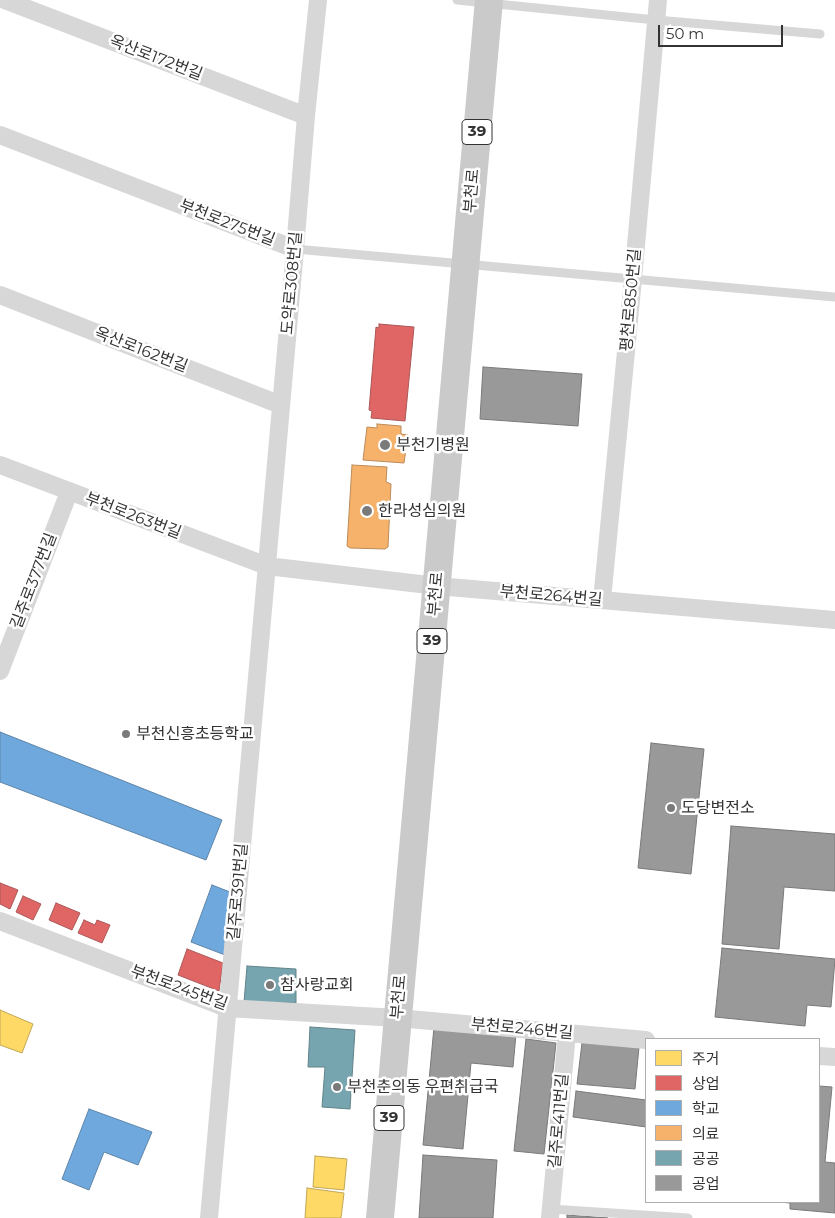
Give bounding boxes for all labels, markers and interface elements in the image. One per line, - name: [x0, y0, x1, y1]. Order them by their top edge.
- scale bar: [660, 15, 785, 47]
- text: 50 m: [666, 24, 704, 43]
- street label: 옥산로172번길: [107, 31, 205, 85]
- road number: 39: [462, 120, 492, 144]
- street label: 부천로: [461, 168, 483, 214]
- street label: 부천로275번길: [176, 196, 278, 250]
- street label: 도약로308번길: [278, 231, 306, 335]
- street label: 평천로850번길: [617, 248, 645, 352]
- street label: 옥산로162번길: [92, 323, 190, 377]
- place label: 부천기병원: [396, 435, 470, 455]
- marker: 부천기병원: [378, 438, 392, 452]
- street label: 부천로263번길: [82, 489, 184, 543]
- place label: 한라성심의원: [378, 501, 466, 521]
- marker: 한라성심의원: [360, 504, 374, 518]
- street label: 길주로377번길: [7, 530, 61, 632]
- street label: 부천로: [425, 571, 447, 617]
- street label: 부천로264번길: [499, 582, 603, 610]
- road number: 39: [417, 628, 447, 654]
- place label: 부천신흥초등학교: [136, 724, 254, 744]
- marker: 부천신흥초등학교: [120, 728, 132, 740]
- place label: 도당변전소: [681, 798, 755, 818]
- marker: 도당변전소: [665, 802, 677, 814]
- street label: 길주로391번길: [224, 842, 252, 942]
- street label: 부천로245번길: [128, 962, 230, 1014]
- street label: 부천로: [388, 974, 410, 1020]
- place label: 참사랑교회: [280, 975, 354, 995]
- marker: 참사랑교회: [264, 979, 276, 991]
- street label: 부천로246번길: [470, 1015, 574, 1043]
- legend: [645, 1038, 820, 1203]
- text: 주거: [692, 1049, 720, 1068]
- street label: 길주로411번길: [545, 1073, 573, 1169]
- text: 상업: [692, 1074, 720, 1093]
- place label: 부천춘의동 우편취급국: [347, 1077, 498, 1097]
- marker: 부천춘의동 우편취급국: [331, 1081, 343, 1093]
- text: 학교: [692, 1099, 720, 1118]
- road number: 39: [374, 1106, 404, 1130]
- text: 의료: [692, 1124, 720, 1143]
- text: 공공: [692, 1149, 720, 1168]
- text: 공업: [692, 1174, 720, 1193]

